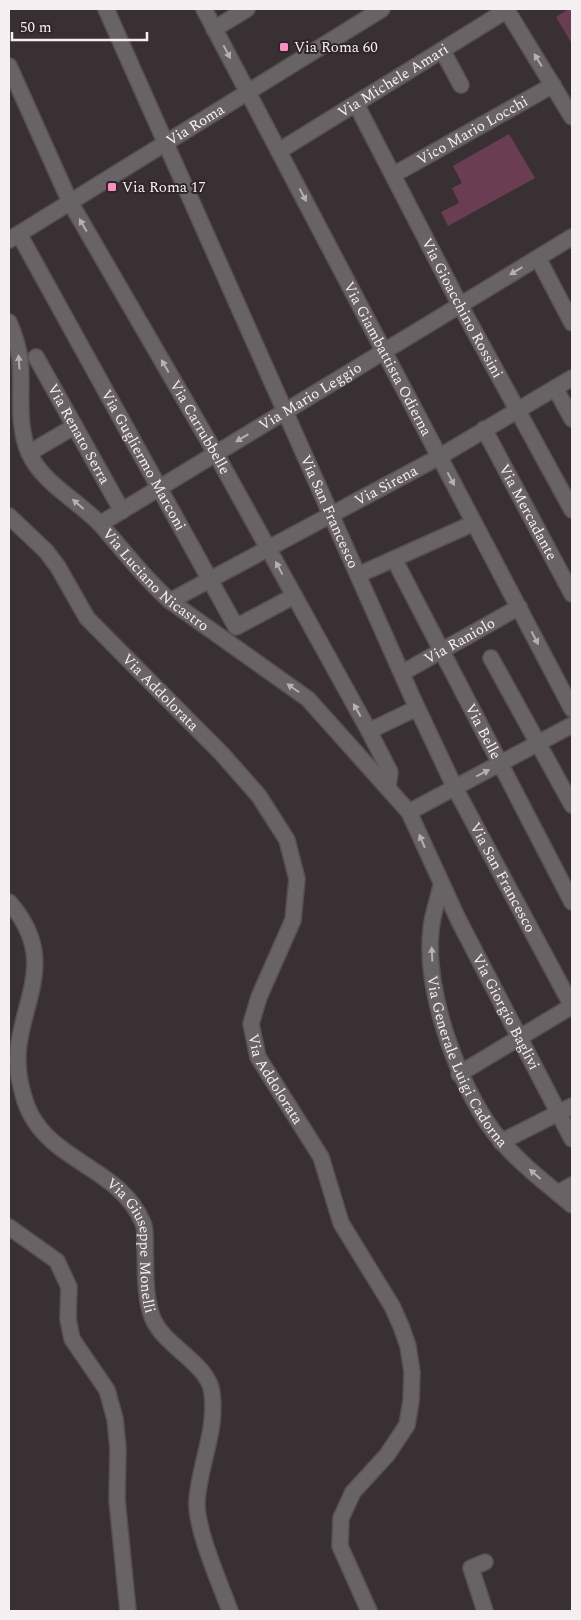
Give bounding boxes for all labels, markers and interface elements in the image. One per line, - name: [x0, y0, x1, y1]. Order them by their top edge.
- scale bar: [12, 10, 148, 42]
- text: 50 m: [20, 16, 52, 39]
- place label: Via Roma 60: [294, 36, 378, 59]
- street label: Via Michele Amari: [333, 38, 453, 124]
- marker: Via Roma 60: [278, 41, 290, 53]
- one-way arrow: [222, 45, 231, 58]
- one-way arrow: [533, 54, 542, 67]
- street label: Vico Mario Locchi: [413, 90, 532, 171]
- street label: Via Roma: [162, 98, 230, 152]
- place label: Via Roma 17: [122, 176, 206, 199]
- marker: Via Roma 17: [106, 181, 118, 193]
- one-way arrow: [299, 188, 307, 202]
- one-way arrow: [79, 219, 88, 232]
- street label: Via Gioacchino Rossini: [415, 234, 509, 382]
- one-way arrow: [509, 267, 522, 276]
- street label: Via Giambattista Odierna: [337, 278, 438, 441]
- one-way arrow: [15, 354, 23, 370]
- street label: Via Mario Leggio: [255, 356, 366, 437]
- one-way arrow: [160, 359, 169, 372]
- street label: Via Carrubbelle: [163, 376, 236, 479]
- street label: Via Renato Serra: [41, 379, 116, 489]
- street label: Via Gugliermo Marconi: [95, 385, 192, 535]
- one-way arrow: [236, 433, 249, 442]
- street label: Via San Francesco: [294, 451, 364, 572]
- street label: Via Sirena: [350, 459, 423, 512]
- street label: Via Mercadante: [493, 460, 563, 564]
- one-way arrow: [447, 472, 455, 486]
- one-way arrow: [71, 499, 84, 510]
- street label: Via Luciano Nicastro: [96, 523, 214, 637]
- one-way arrow: [275, 561, 283, 575]
- street label: Via Raniolo: [420, 612, 499, 670]
- one-way arrow: [531, 631, 539, 645]
- street label: Via Addolorata: [116, 648, 205, 737]
- one-way arrow: [286, 683, 300, 693]
- street label: Via Belle: [459, 699, 507, 763]
- one-way arrow: [353, 704, 362, 717]
- one-way arrow: [476, 769, 490, 777]
- street label: Via San Francesco: [463, 818, 542, 937]
- one-way arrow: [417, 834, 425, 848]
- one-way arrow: [428, 946, 436, 962]
- street label: Via Giorgio Baglivi: [466, 950, 545, 1074]
- street label: Via Generale Luigi Cadorna: [420, 974, 513, 1153]
- street label: Via Addolorata: [241, 1032, 309, 1130]
- one-way arrow: [529, 1168, 541, 1180]
- street label: Via Giuseppe Monelli: [101, 1172, 161, 1316]

